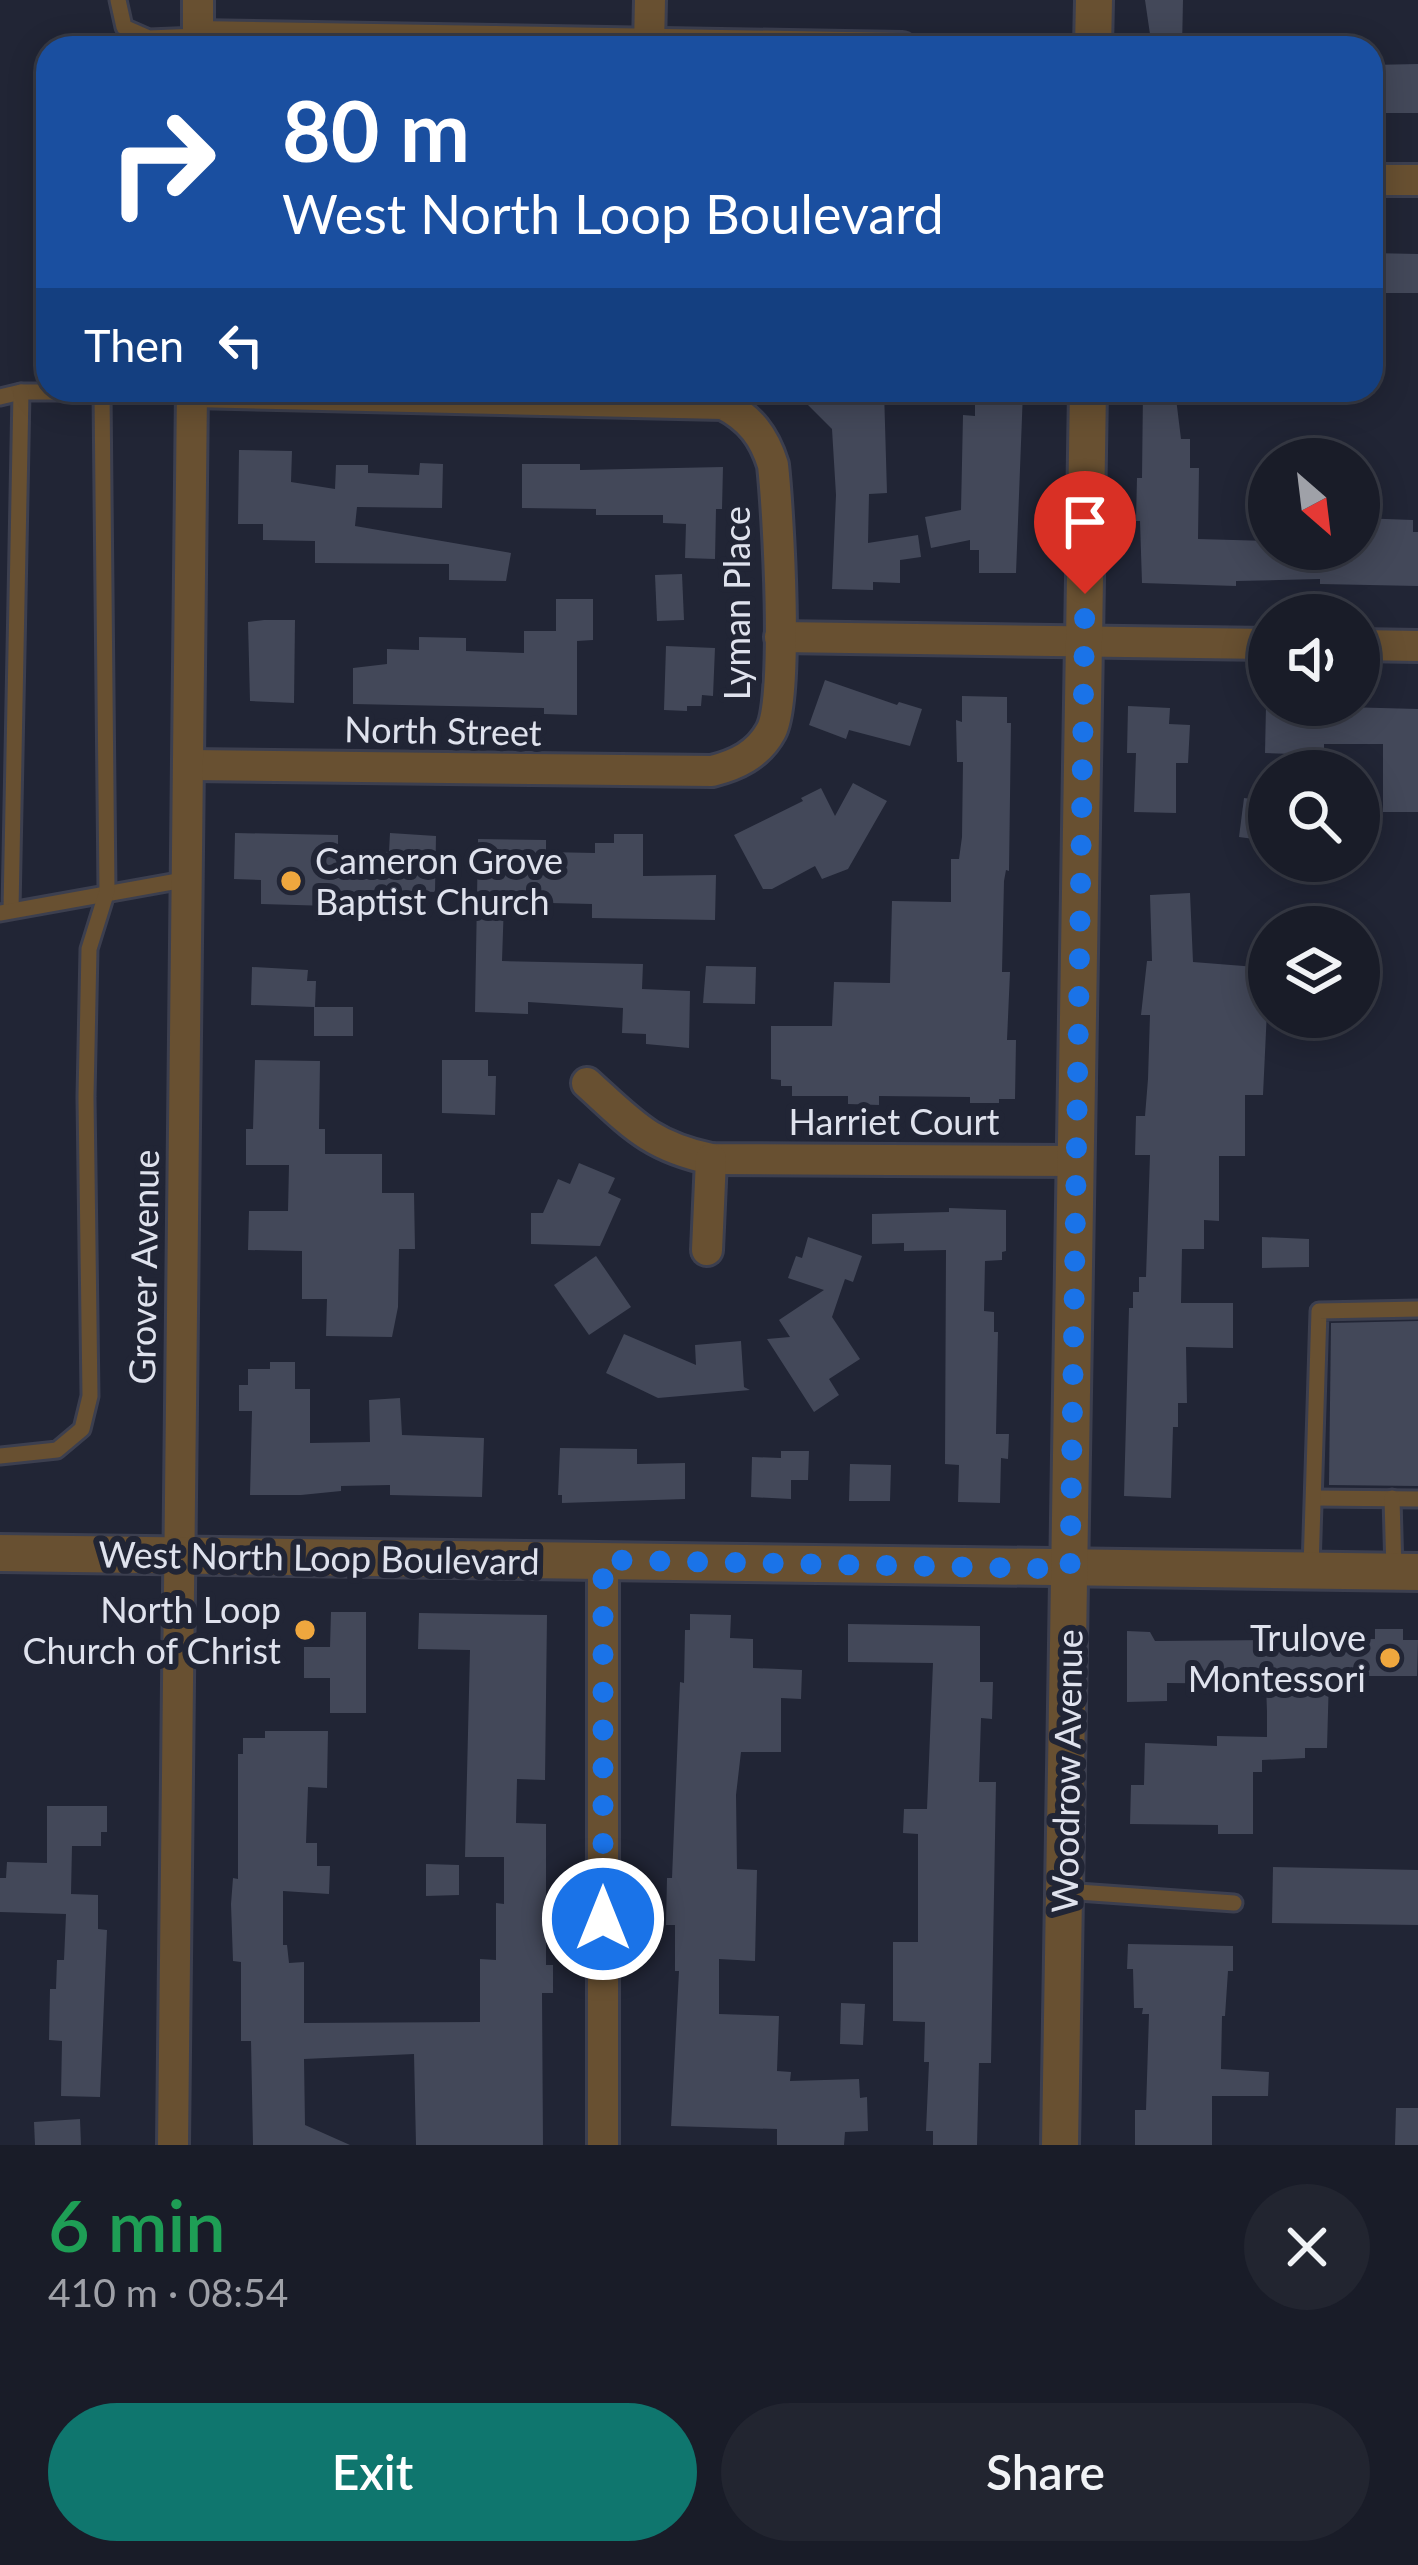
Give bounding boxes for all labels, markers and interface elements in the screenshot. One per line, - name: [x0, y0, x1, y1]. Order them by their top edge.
- text: 80 m: [282, 79, 470, 180]
- icon: right: [84, 84, 240, 240]
- text: West North Loop Boulevard: [282, 181, 944, 246]
- icon: left: [208, 312, 274, 378]
- text: Then: [84, 318, 184, 372]
- north arrow: [1248, 438, 1380, 570]
- map controls: [1248, 438, 1380, 1038]
- pin: [1034, 471, 1136, 594]
- icon: arrive: [1052, 489, 1118, 555]
- street label: Lyman Place: [714, 506, 758, 700]
- button: sound: [1248, 594, 1380, 726]
- street label: North Street: [344, 706, 542, 754]
- button: search: [1248, 750, 1380, 882]
- place label: Cameron Grove Baptist Church: [315, 838, 563, 923]
- marker: Cameron Grove Baptist Church: [278, 868, 304, 894]
- button: layers: [1248, 906, 1380, 1038]
- street label: Harriet Court: [789, 1099, 1000, 1143]
- street label: Grover Avenue: [119, 1149, 167, 1385]
- street label: West North Loop Boulevard: [98, 1531, 540, 1583]
- place label: North Loop Church of Christ: [22, 1587, 281, 1672]
- place label: Trulove Montessori: [1188, 1615, 1366, 1700]
- marker: North Loop Church of Christ: [292, 1617, 318, 1643]
- street label: Woodrow Avenue: [1042, 1629, 1090, 1913]
- marker: Trulove Montessori: [1377, 1645, 1403, 1671]
- position arrow: [540, 1856, 666, 1982]
- text: 6 min: [48, 2181, 226, 2267]
- button: close: [1244, 2184, 1370, 2310]
- text: 410 m · 08:54: [48, 2269, 288, 2315]
- button: Exit: [48, 2403, 697, 2541]
- button: Share: [721, 2403, 1370, 2541]

